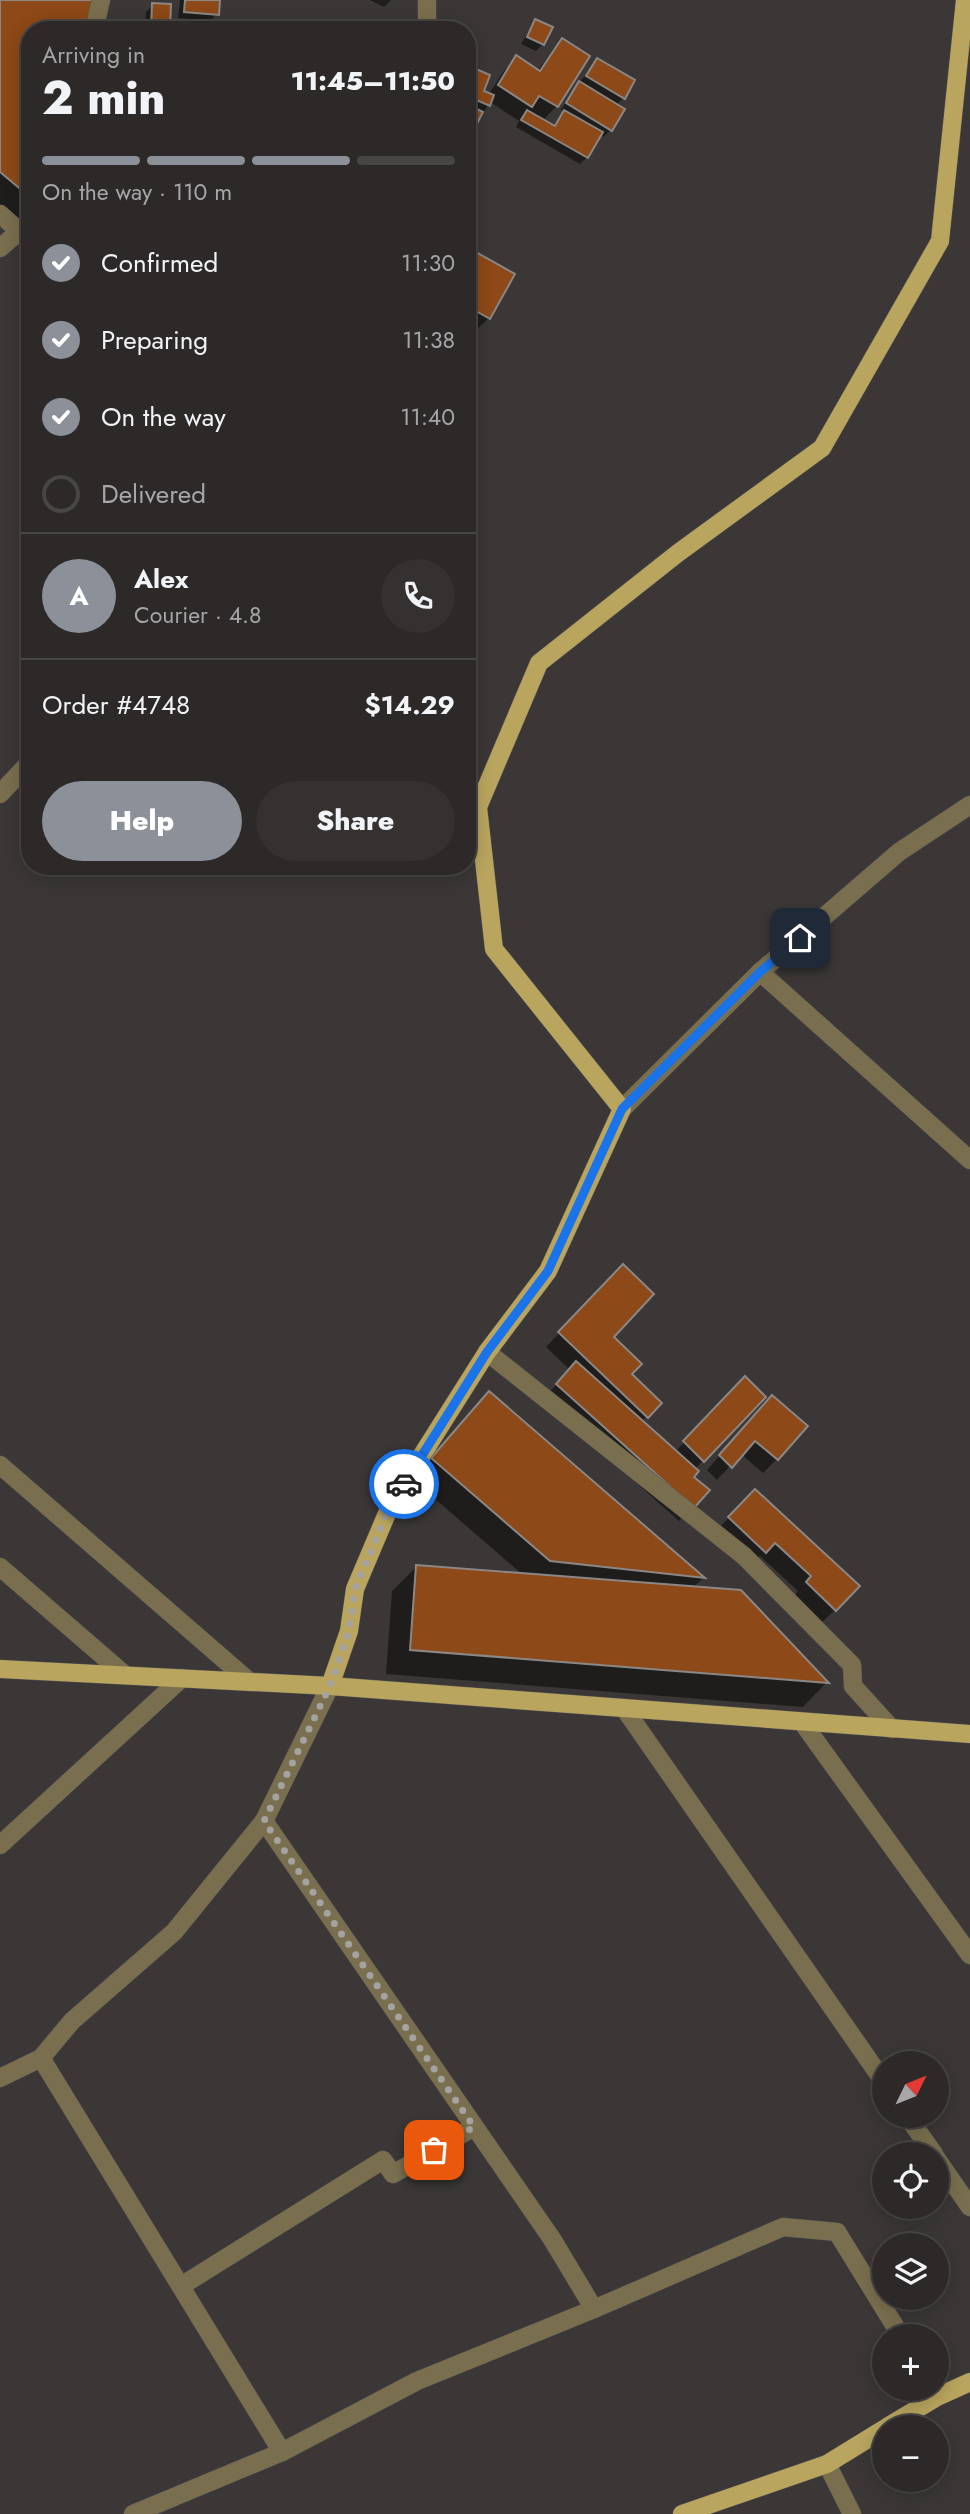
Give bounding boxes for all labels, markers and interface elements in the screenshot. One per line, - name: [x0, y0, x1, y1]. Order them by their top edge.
- text: Arriving in: [42, 38, 145, 72]
- text: 11:45–11:50: [291, 62, 455, 100]
- text: 2 min: [42, 65, 166, 131]
- text: On the way · 110 m: [42, 175, 232, 209]
- icon: check: [42, 244, 80, 282]
- text: Confirmed: [101, 244, 218, 282]
- text: 11:30: [401, 246, 455, 280]
- icon: check: [42, 321, 80, 359]
- text: Preparing: [101, 321, 208, 359]
- text: 11:38: [402, 323, 455, 357]
- icon: check: [42, 398, 80, 436]
- text: On the way: [101, 398, 226, 436]
- text: 11:40: [400, 400, 455, 434]
- text: Delivered: [101, 475, 206, 513]
- button: phone: [381, 559, 455, 633]
- text: Alex: [134, 560, 188, 598]
- text: A: [69, 577, 89, 615]
- text: Courier · 4.8: [134, 598, 262, 632]
- text: Order #4748: [42, 686, 190, 724]
- text: $14.29: [365, 686, 455, 724]
- button: Help: [42, 781, 242, 861]
- button: Share: [256, 781, 455, 861]
- pin: [770, 908, 830, 968]
- icon: home: [781, 919, 819, 957]
- courier: [369, 1449, 439, 1519]
- icon: car: [385, 1465, 423, 1503]
- north arrow: [872, 2051, 948, 2128]
- map controls: [872, 2051, 949, 2492]
- pin: [404, 2120, 464, 2180]
- icon: bag: [415, 2131, 453, 2169]
- button: locate: [872, 2142, 949, 2219]
- button: layers: [872, 2233, 949, 2310]
- button: +: [872, 2324, 949, 2401]
- button: −: [872, 2415, 949, 2492]

